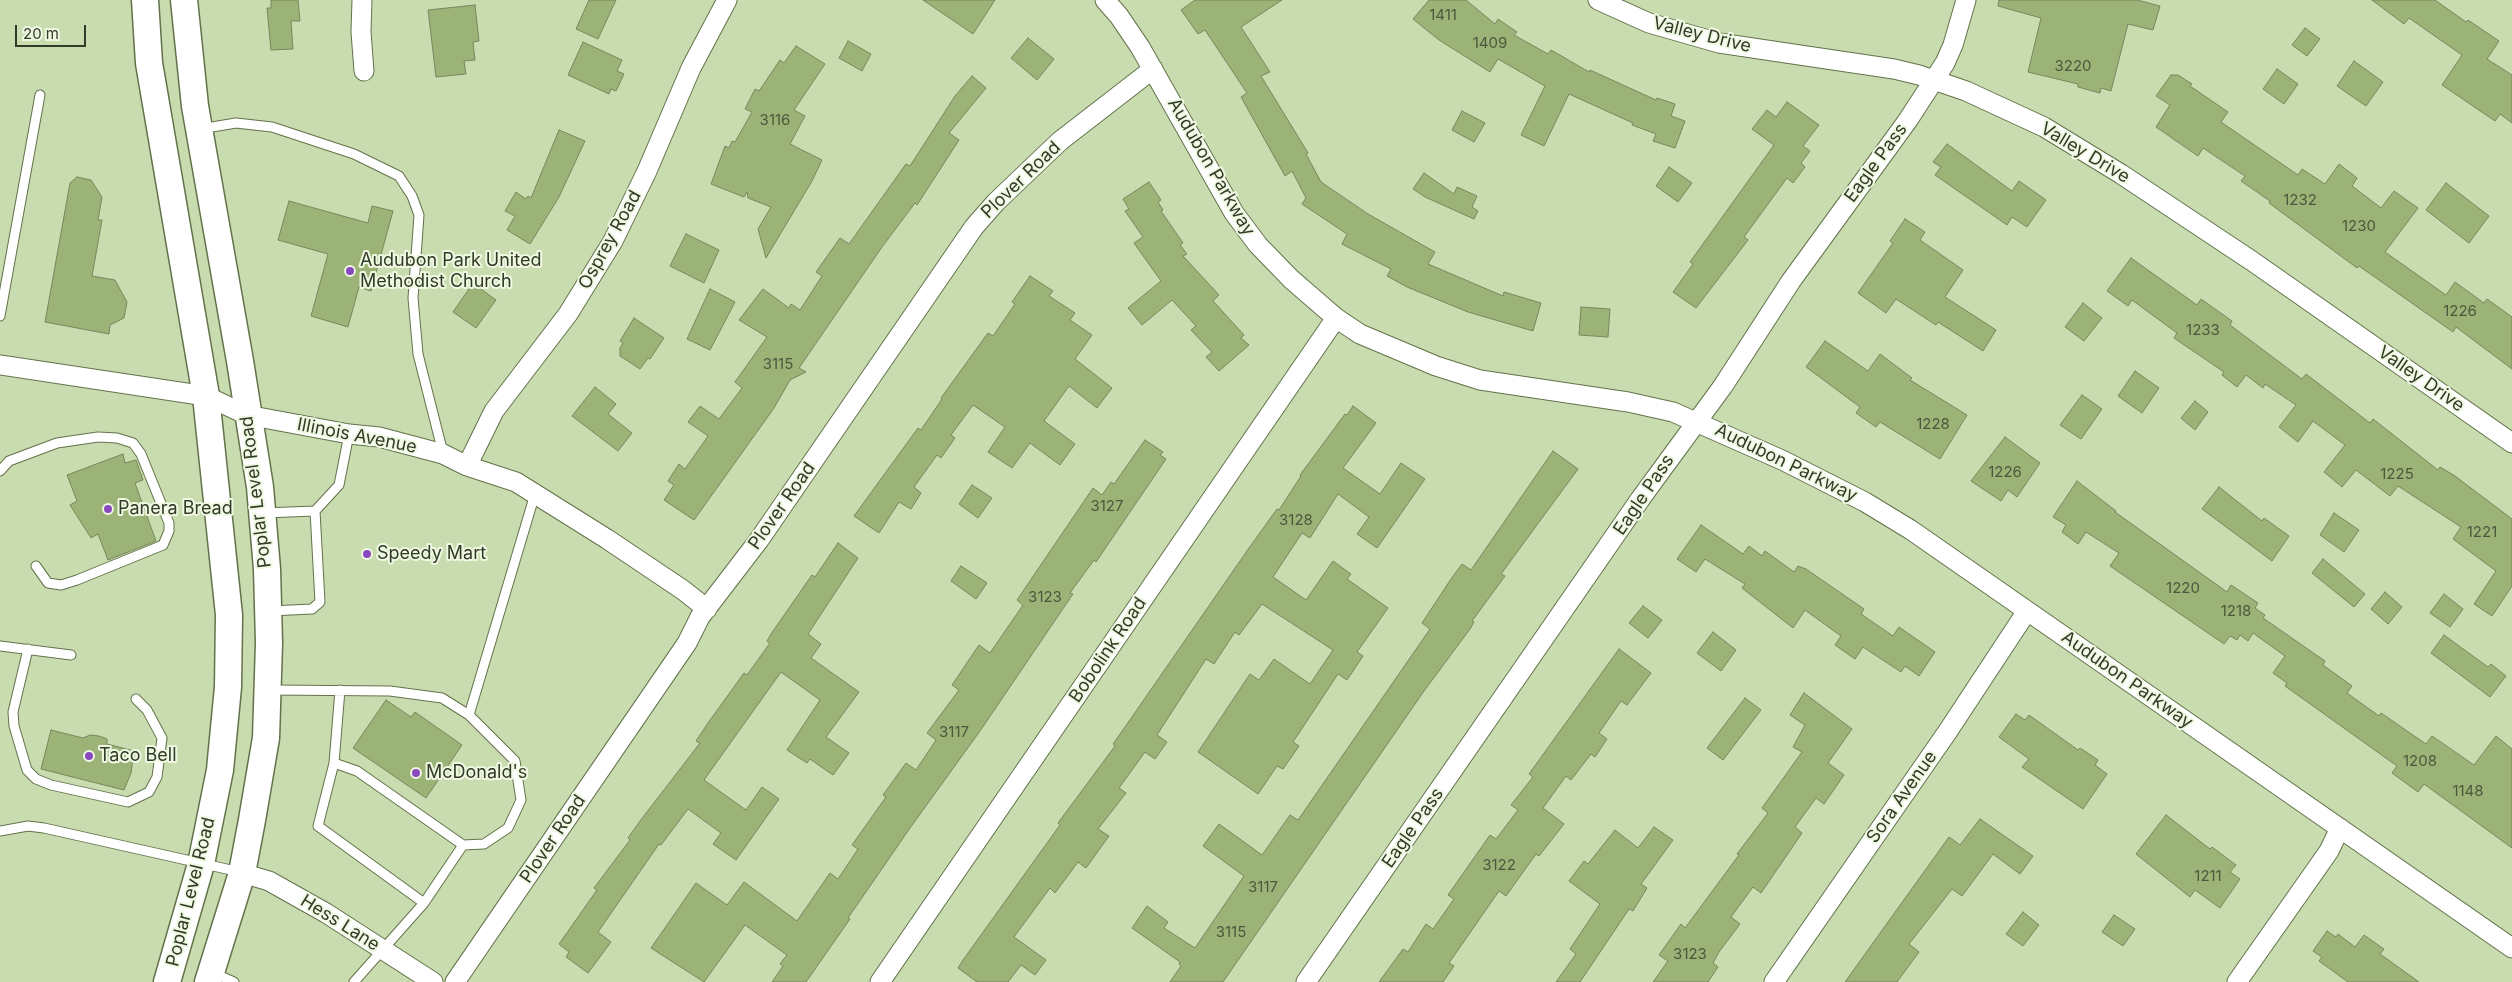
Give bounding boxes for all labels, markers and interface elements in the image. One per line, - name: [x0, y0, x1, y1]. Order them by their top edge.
- house number: 1411: [1429, 6, 1457, 24]
- street label: Valley Drive: [1651, 12, 1753, 58]
- scale bar: [18, 15, 89, 47]
- text: 20 m: [23, 24, 59, 43]
- house number: 1409: [1473, 34, 1507, 52]
- house number: 3220: [2054, 57, 2092, 75]
- street label: Audubon Parkway: [1163, 94, 1259, 240]
- house number: 3116: [760, 111, 790, 129]
- street label: Valley Drive: [2036, 118, 2134, 188]
- street label: Eagle Pass: [1840, 119, 1912, 207]
- street label: Plover Road: [977, 137, 1065, 223]
- street label: Osprey Road: [574, 187, 646, 293]
- house number: 1232: [2283, 191, 2317, 209]
- house number: 1230: [2342, 217, 2376, 235]
- place label: Audubon Park United Methodist Church: [360, 250, 541, 292]
- marker: Audubon Park United Methodist Church: [344, 265, 356, 277]
- house number: 1226: [2443, 302, 2477, 320]
- house number: 1233: [2186, 321, 2220, 339]
- street label: Valley Drive: [2374, 341, 2468, 417]
- house number: 3115: [763, 355, 793, 373]
- street label: Illinois Avenue: [295, 414, 419, 458]
- street label: Poplar Level Road: [236, 415, 276, 569]
- house number: 1228: [1916, 415, 1950, 433]
- street label: Audubon Parkway: [1711, 419, 1861, 507]
- street label: Eagle Pass: [1609, 451, 1679, 539]
- street label: Plover Road: [744, 458, 820, 554]
- house number: 1226: [1988, 463, 2022, 481]
- house number: 1225: [2380, 465, 2414, 483]
- house number: 3127: [1090, 497, 1124, 515]
- place label: Panera Bread: [118, 498, 233, 520]
- marker: Panera Bread: [102, 503, 114, 515]
- house number: 3128: [1279, 511, 1313, 529]
- house number: 1221: [2467, 523, 2497, 541]
- place label: Speedy Mart: [377, 543, 486, 565]
- marker: Speedy Mart: [361, 548, 373, 560]
- house number: 1220: [2166, 579, 2200, 597]
- house number: 3123: [1028, 588, 1062, 606]
- street label: Bobolink Road: [1065, 593, 1151, 707]
- house number: 1218: [2221, 602, 2251, 620]
- street label: Audubon Parkway: [2057, 627, 2197, 733]
- house number: 3117: [939, 723, 969, 741]
- place label: Taco Bell: [99, 745, 177, 767]
- street label: Sora Avenue: [1862, 747, 1942, 847]
- marker: Taco Bell: [83, 750, 95, 762]
- house number: 1208: [2403, 752, 2437, 770]
- place label: McDonald's: [426, 762, 527, 784]
- marker: McDonald's: [410, 767, 422, 779]
- house number: 1148: [2452, 782, 2484, 800]
- street label: Eagle Pass: [1378, 784, 1448, 872]
- street label: Plover Road: [516, 791, 590, 887]
- street label: Poplar Level Road: [162, 815, 220, 969]
- house number: 3122: [1482, 856, 1516, 874]
- house number: 1211: [2194, 867, 2222, 885]
- house number: 3117: [1248, 878, 1278, 896]
- street label: Hess Lane: [296, 890, 384, 956]
- house number: 3115: [1216, 923, 1246, 941]
- house number: 3123: [1673, 945, 1707, 963]

